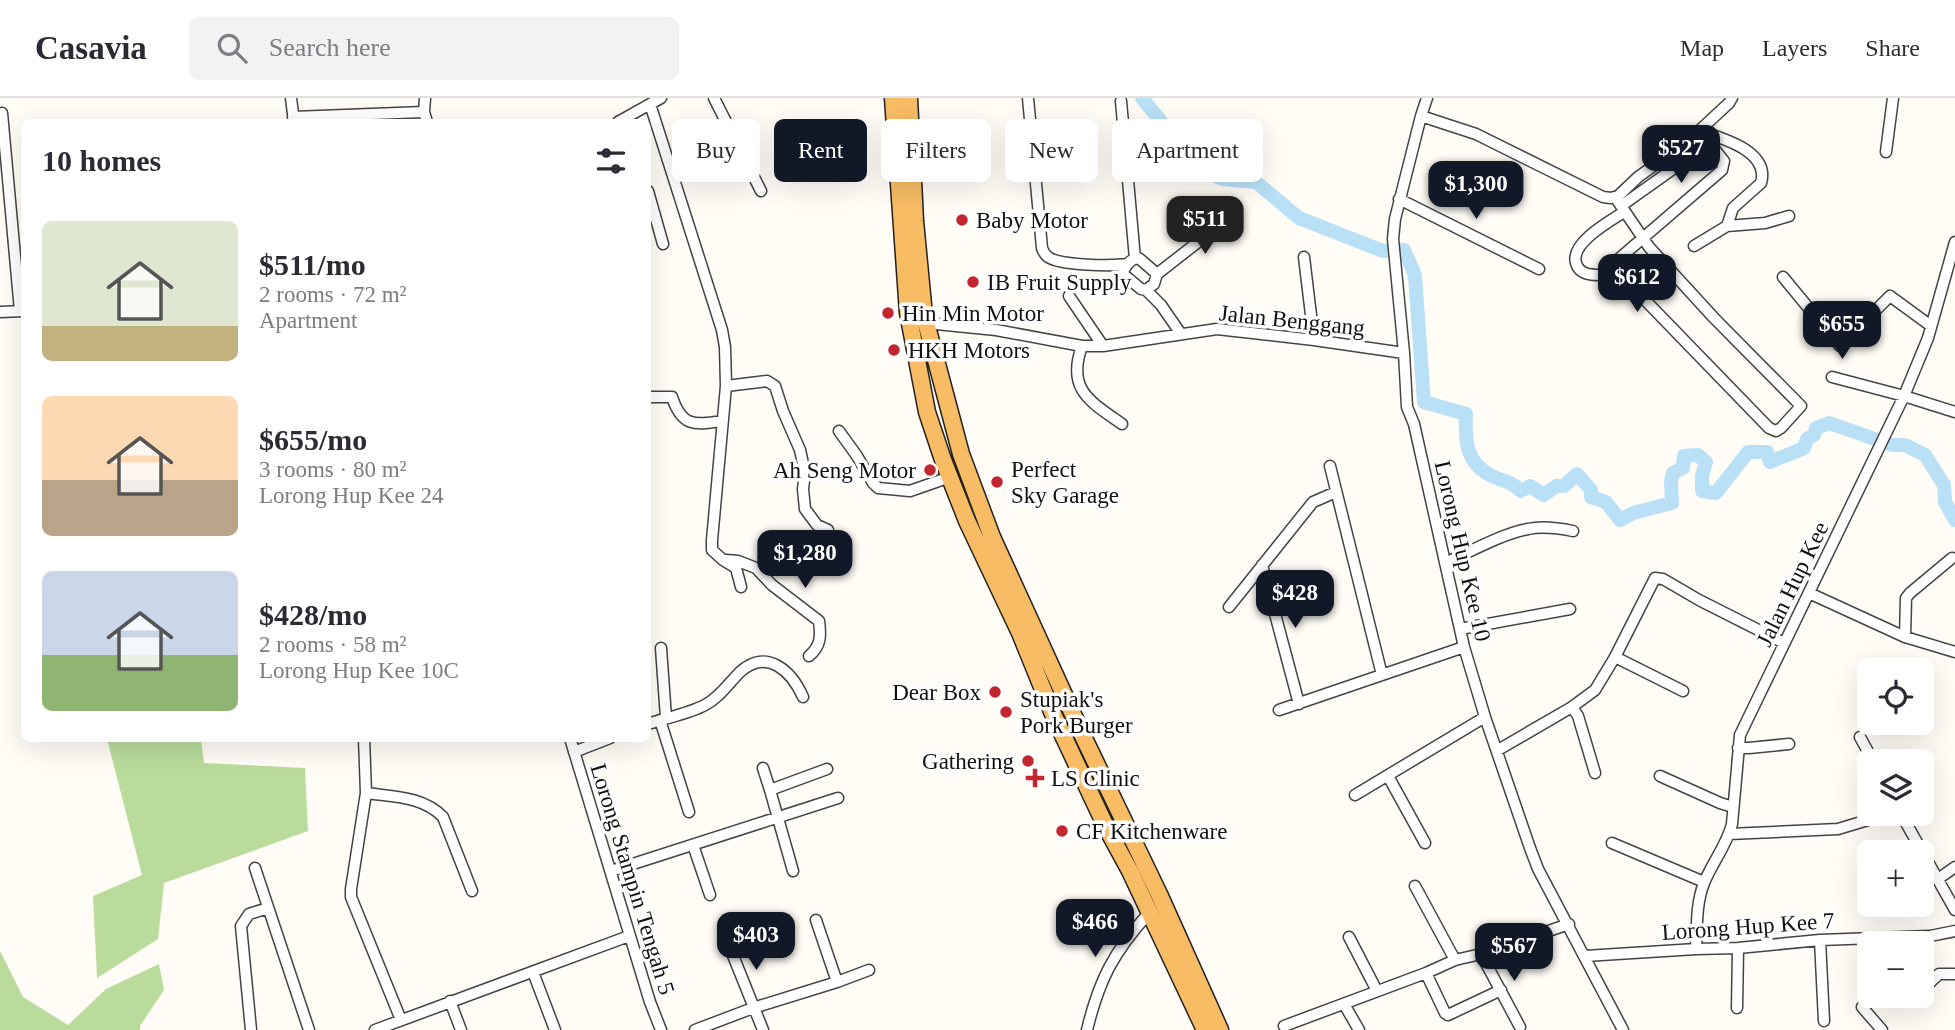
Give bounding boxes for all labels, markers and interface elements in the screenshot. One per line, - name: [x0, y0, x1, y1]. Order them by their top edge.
- search box: [189, 17, 679, 80]
- icon: search: [213, 29, 251, 67]
- text: Casavia: [35, 30, 147, 66]
- text: Search here: [269, 33, 391, 62]
- text: Map: [1680, 35, 1724, 61]
- text: Layers: [1762, 35, 1827, 61]
- text: Share: [1865, 35, 1920, 61]
- chip: Buy: [672, 119, 760, 182]
- chip: Rent: [774, 119, 867, 182]
- chip: Filters: [881, 119, 991, 182]
- chip: New: [1005, 119, 1098, 182]
- chip: Apartment: [1112, 119, 1263, 182]
- pin: $527: [1640, 126, 1722, 185]
- text: $527: [1658, 135, 1704, 160]
- icon: filters: [592, 142, 630, 180]
- text: 10 homes: [42, 144, 161, 177]
- pin: $1,300: [1419, 162, 1533, 221]
- text: $1,300: [1444, 171, 1508, 196]
- pin: $511: [1164, 197, 1246, 256]
- text: $511: [1183, 206, 1227, 231]
- place label: Baby Motor: [976, 208, 1088, 233]
- marker: Baby Motor: [954, 212, 970, 228]
- text: $511/mo: [259, 248, 366, 281]
- icon: home: [98, 249, 182, 333]
- pin: $612: [1596, 254, 1678, 314]
- text: $612: [1614, 264, 1660, 289]
- place label: IB Fruit Supply: [987, 270, 1132, 295]
- marker: IB Fruit Supply: [965, 274, 981, 290]
- text: 2 rooms · 72 m²: [259, 282, 406, 307]
- street label: Jalan Benggang: [1218, 300, 1366, 341]
- place label: Hin Min Motor: [902, 301, 1044, 326]
- pin: $655: [1801, 302, 1883, 361]
- marker: Hin Min Motor: [880, 305, 896, 321]
- text: Apartment: [259, 308, 357, 333]
- text: $655: [1819, 311, 1865, 336]
- place label: HKH Motors: [908, 338, 1030, 363]
- marker: HKH Motors: [886, 342, 902, 358]
- text: $655/mo: [259, 423, 367, 456]
- icon: home: [98, 424, 182, 508]
- text: 3 rooms · 80 m²: [259, 457, 406, 482]
- place label: Perfect Sky Garage: [1011, 457, 1119, 508]
- place label: Ah Seng Motor: [773, 458, 916, 483]
- street label: Lorong Hup Kee 10: [1430, 458, 1495, 644]
- marker: Ah Seng Motor: [922, 462, 938, 478]
- marker: Perfect Sky Garage: [989, 474, 1005, 490]
- text: Lorong Hup Kee 24: [259, 483, 444, 508]
- street label: Jalan Hup Kee: [1752, 518, 1833, 651]
- pin: $1,280: [748, 531, 862, 590]
- text: $1,280: [773, 540, 837, 565]
- pin: $428: [1254, 570, 1336, 630]
- text: $428: [1272, 580, 1318, 605]
- text: $428/mo: [259, 598, 367, 631]
- icon: home: [98, 599, 182, 683]
- text: 2 rooms · 58 m²: [259, 632, 406, 657]
- text: Lorong Hup Kee 10C: [259, 658, 459, 683]
- map controls: [1857, 658, 1934, 1008]
- button: locate: [1857, 658, 1934, 735]
- place label: Dear Box: [892, 680, 981, 705]
- marker: Dear Box: [987, 684, 1003, 700]
- place label: Stupiak's Pork Burger: [1020, 687, 1133, 738]
- marker: Stupiak's Pork Burger: [998, 704, 1014, 720]
- place label: Gathering: [922, 749, 1014, 774]
- button: layers: [1857, 749, 1934, 826]
- marker: Gathering: [1020, 753, 1036, 769]
- street label: Lorong Stampin Tengah 5: [585, 761, 680, 998]
- place label: LS Clinic: [1051, 766, 1140, 791]
- marker: LS Clinic: [1025, 768, 1045, 788]
- place label: CF Kitchenware: [1076, 819, 1227, 844]
- marker: CF Kitchenware: [1054, 823, 1070, 839]
- button: +: [1857, 840, 1934, 917]
- pin: $466: [1054, 900, 1136, 959]
- street label: Lorong Hup Kee 7: [1661, 908, 1835, 945]
- text: $466: [1072, 909, 1118, 934]
- pin: $403: [715, 912, 797, 972]
- text: $403: [733, 922, 779, 947]
- pin: $567: [1473, 924, 1555, 983]
- button: −: [1857, 931, 1934, 1008]
- text: $567: [1491, 933, 1537, 958]

